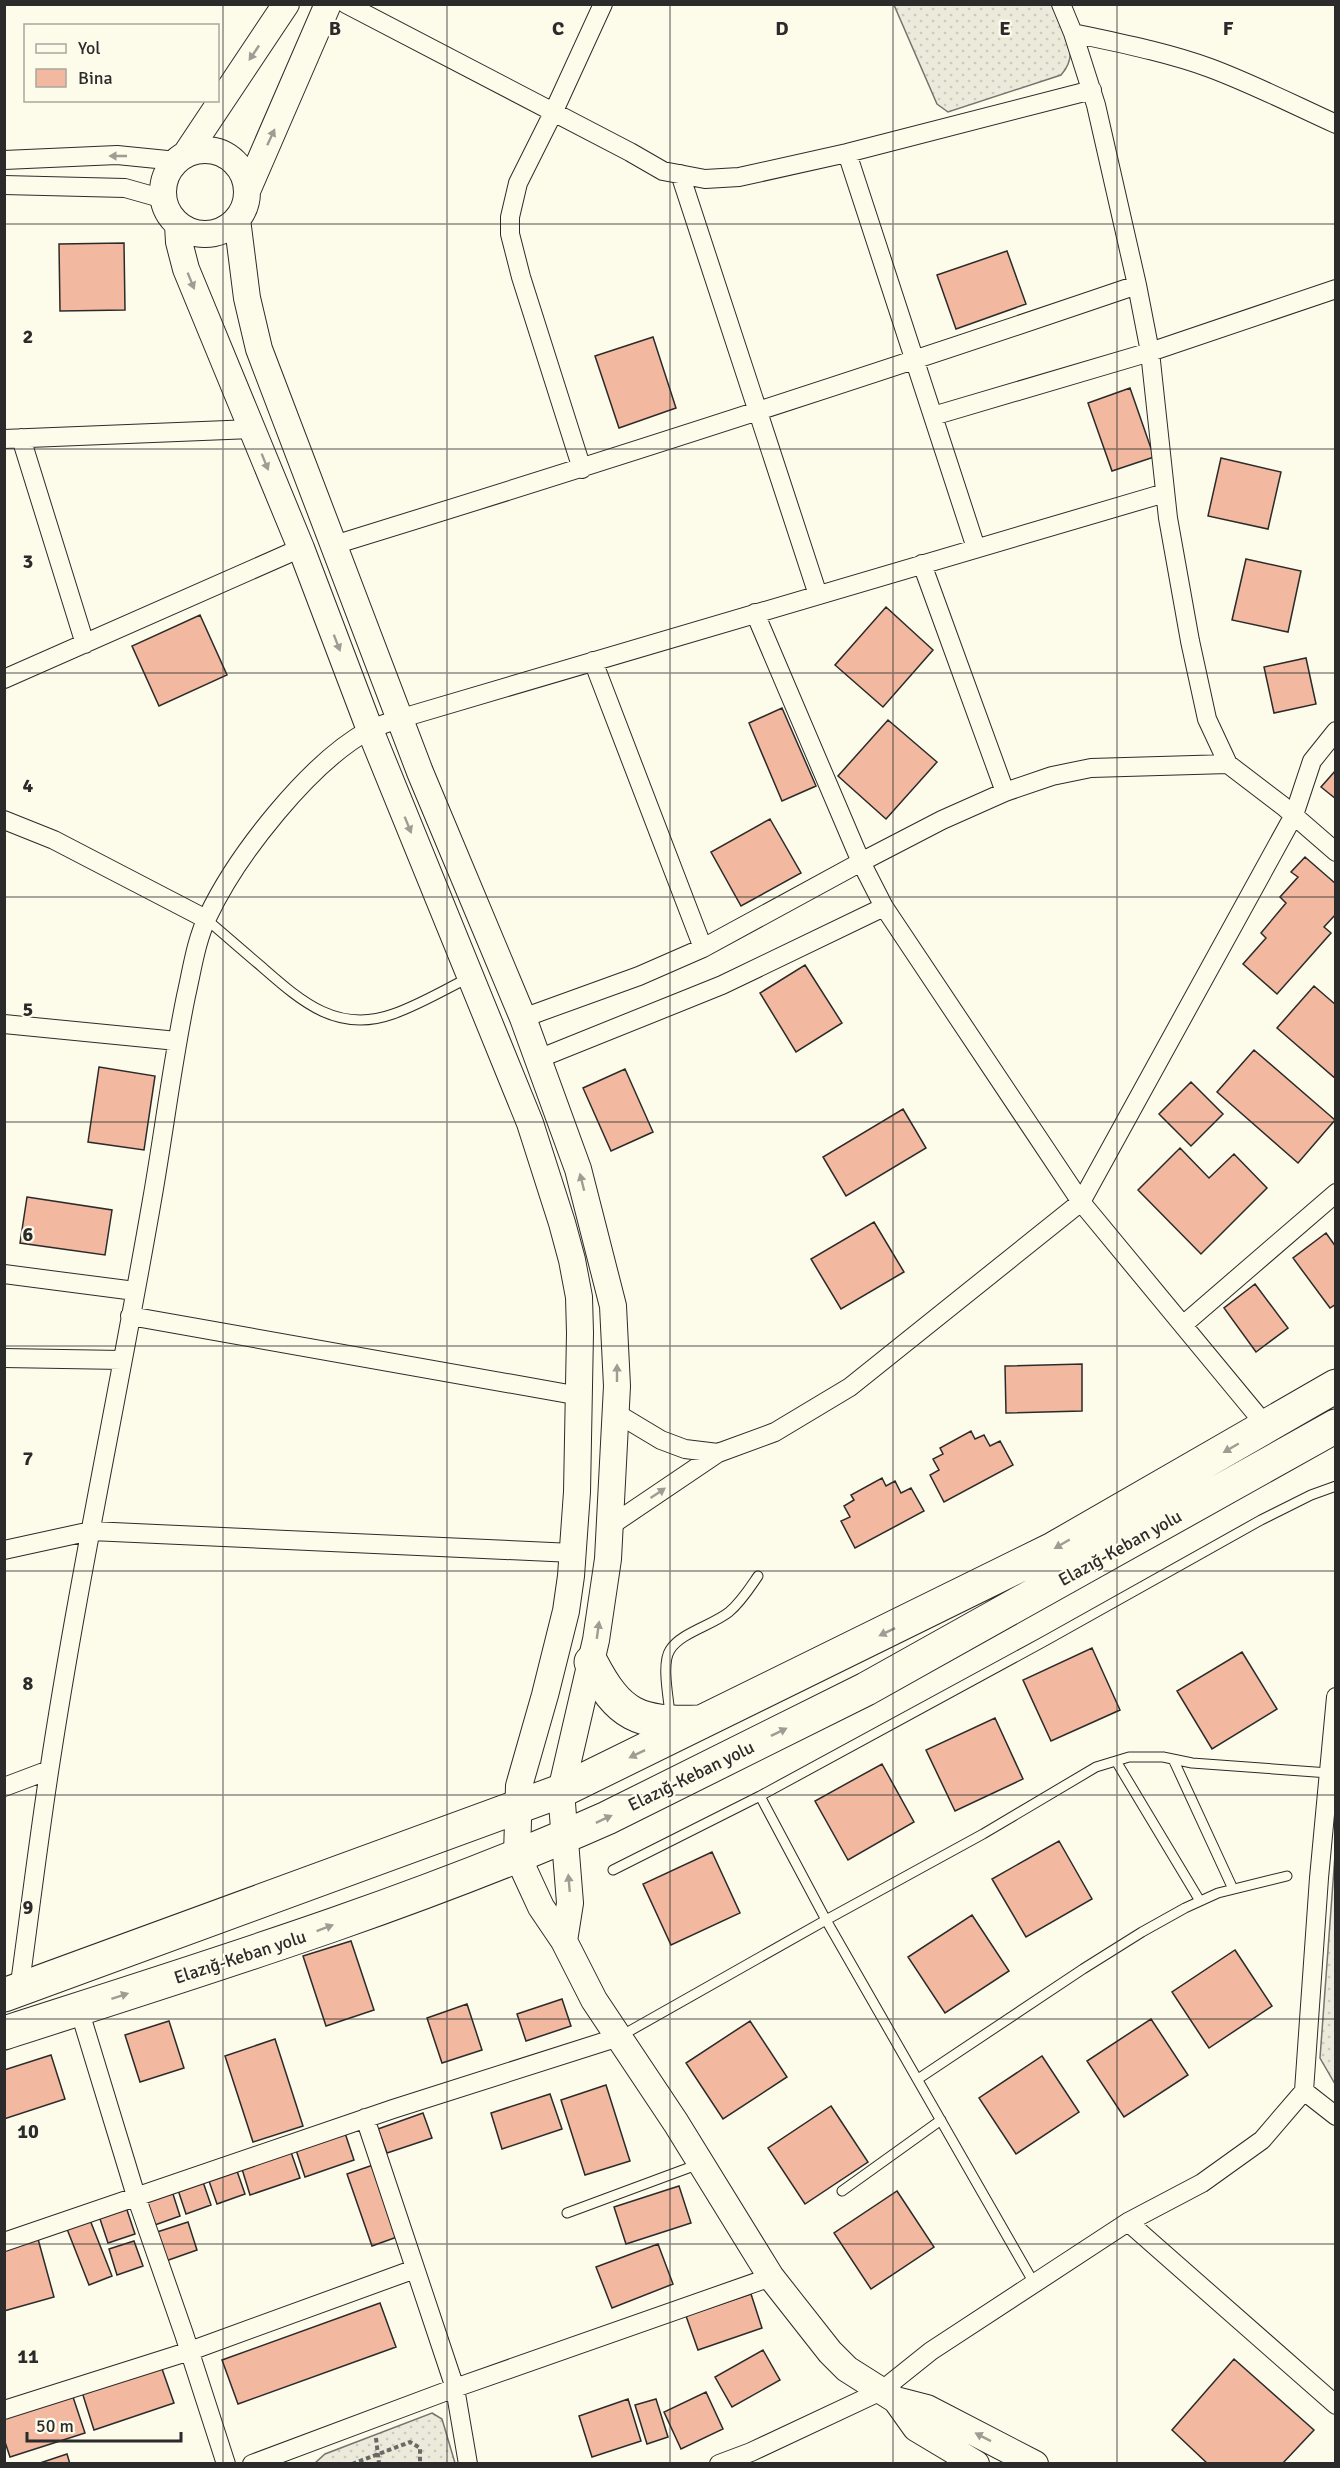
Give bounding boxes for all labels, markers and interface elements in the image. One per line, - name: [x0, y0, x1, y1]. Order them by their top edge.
- text: B: [329, 16, 341, 41]
- text: C: [552, 16, 564, 41]
- text: D: [775, 16, 789, 41]
- text: E: [999, 16, 1011, 41]
- text: F: [1223, 16, 1234, 41]
- legend: [24, 24, 219, 102]
- text: Yol: [78, 37, 101, 59]
- one-way arrow: [249, 45, 260, 61]
- text: Bina: [78, 67, 113, 89]
- one-way arrow: [266, 129, 275, 146]
- one-way arrow: [109, 151, 128, 161]
- one-way arrow: [186, 273, 196, 291]
- text: 2: [23, 324, 33, 349]
- one-way arrow: [260, 453, 270, 471]
- text: 3: [23, 549, 33, 574]
- one-way arrow: [333, 634, 342, 652]
- text: 4: [23, 773, 34, 798]
- one-way arrow: [403, 816, 413, 834]
- text: 5: [23, 997, 33, 1022]
- one-way arrow: [576, 1172, 586, 1191]
- text: 6: [23, 1222, 34, 1247]
- one-way arrow: [612, 1363, 622, 1382]
- one-way arrow: [1223, 1442, 1239, 1453]
- text: 7: [23, 1446, 34, 1471]
- one-way arrow: [649, 1487, 666, 1498]
- street label: Elazığ-Keban yolu: [1054, 1505, 1186, 1591]
- one-way arrow: [1053, 1539, 1070, 1549]
- one-way arrow: [593, 1620, 602, 1639]
- one-way arrow: [879, 1627, 896, 1637]
- text: 8: [23, 1671, 34, 1696]
- one-way arrow: [771, 1728, 788, 1737]
- street label: Elazığ-Keban yolu: [624, 1736, 758, 1816]
- one-way arrow: [628, 1750, 645, 1759]
- one-way arrow: [596, 1814, 613, 1823]
- one-way arrow: [564, 1874, 574, 1893]
- text: 9: [23, 1895, 34, 1920]
- one-way arrow: [316, 1923, 334, 1933]
- street label: Elazığ-Keban yolu: [171, 1925, 309, 1989]
- one-way arrow: [111, 1990, 129, 2000]
- text: 10: [17, 2119, 39, 2144]
- text: 11: [17, 2344, 39, 2369]
- scale bar: [27, 2405, 182, 2443]
- text: 50 m: [36, 2415, 74, 2437]
- one-way arrow: [974, 2432, 991, 2442]

